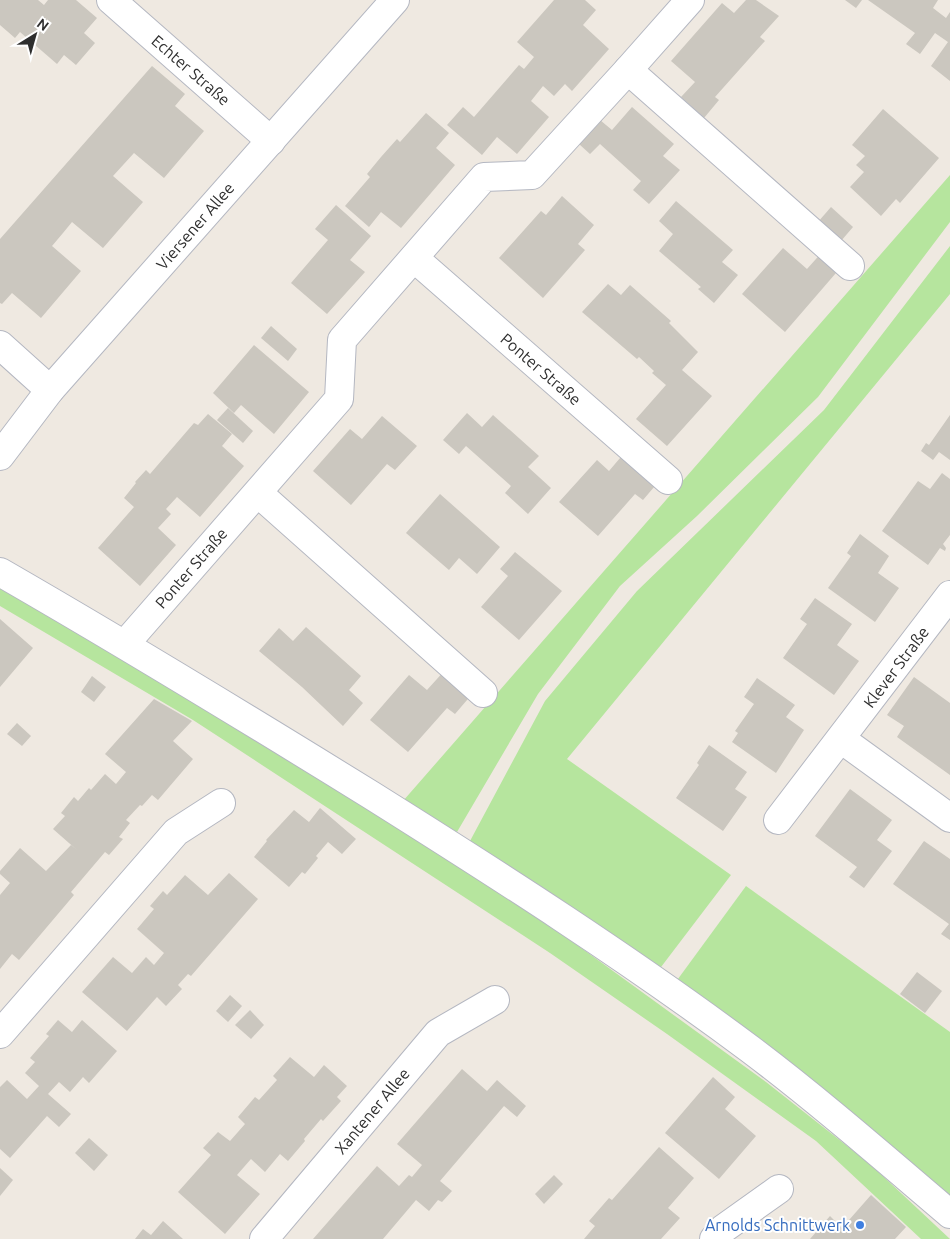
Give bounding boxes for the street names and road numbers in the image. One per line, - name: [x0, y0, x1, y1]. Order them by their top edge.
- street label: Echter Straße: [148, 31, 234, 109]
- street label: Viersener Allee: [152, 179, 238, 273]
- street label: Ponter Straße: [497, 329, 585, 409]
- street label: Ponter Straße: [151, 524, 231, 612]
- street label: Klever Straße: [860, 623, 932, 711]
- street label: Xantener Allee: [331, 1064, 413, 1158]

